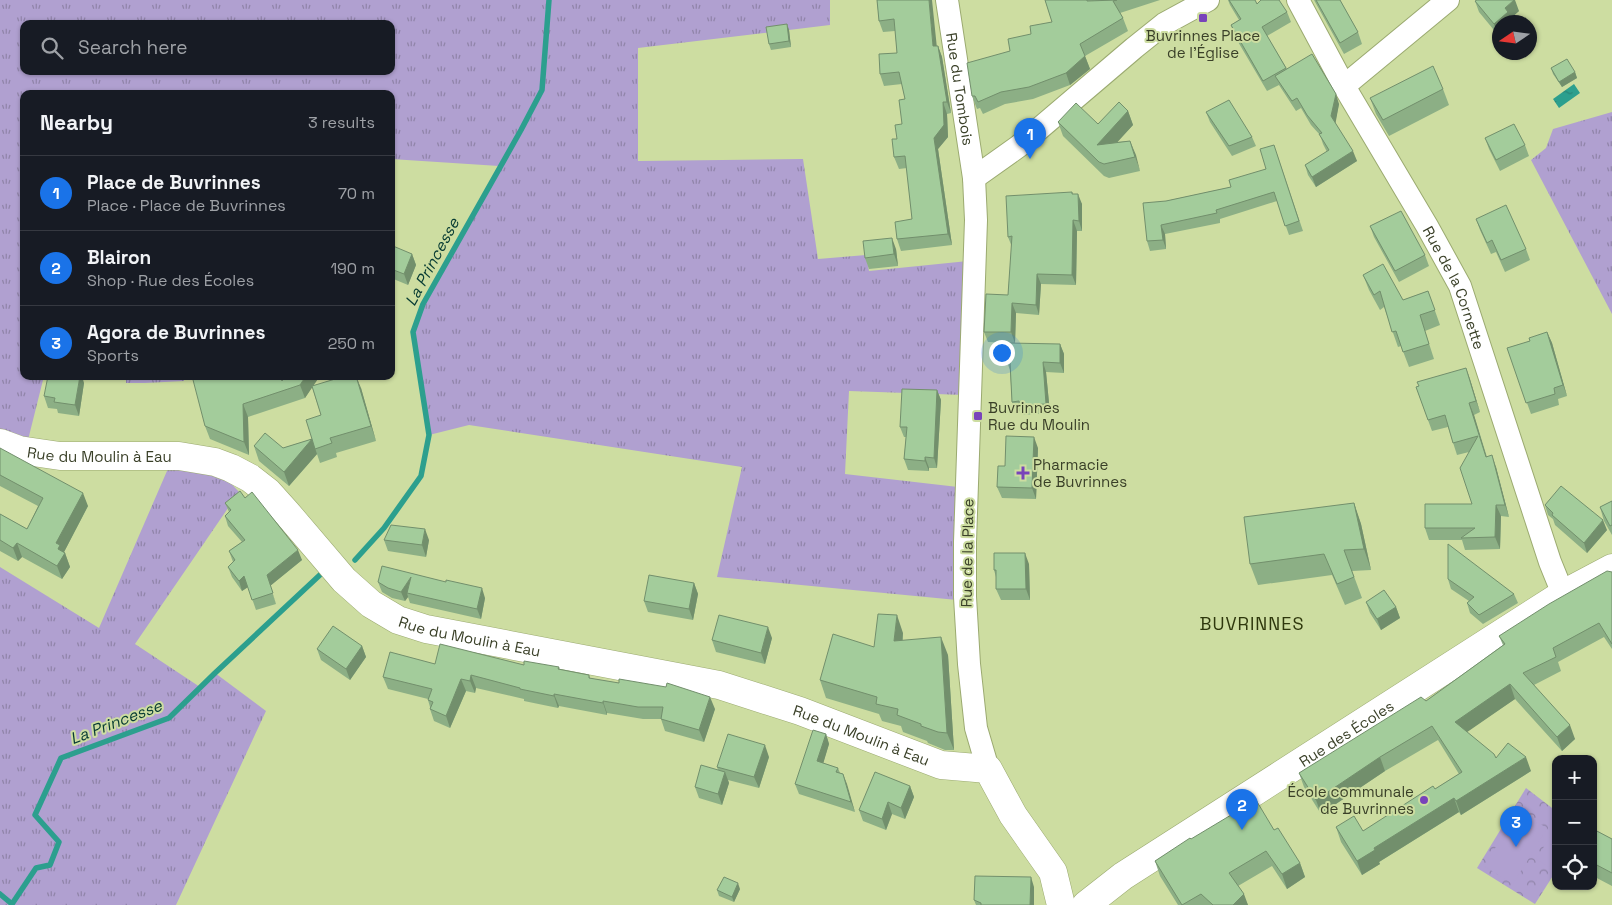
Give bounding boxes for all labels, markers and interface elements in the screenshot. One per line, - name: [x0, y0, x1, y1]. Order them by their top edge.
- marker: Buvrinnes Place de l'Église: [1197, 12, 1209, 24]
- north arrow: [1492, 15, 1537, 60]
- search box: [20, 20, 395, 75]
- place label: Buvrinnes Place de l'Église: [1146, 26, 1260, 62]
- street label: Rue du Tombois: [943, 31, 978, 147]
- icon: search: [38, 34, 66, 62]
- text: Search here: [78, 35, 188, 60]
- text: Nearby: [40, 109, 113, 136]
- text: 3 results: [308, 112, 375, 133]
- pin: 1: [1014, 118, 1046, 159]
- text: Place de Buvrinnes: [87, 170, 261, 195]
- text: 1: [52, 183, 60, 204]
- text: 70 m: [338, 183, 375, 204]
- text: Place · Place de Buvrinnes: [87, 195, 286, 216]
- water label: La Princesse: [400, 214, 464, 310]
- street label: Rue de la Cornette: [1419, 222, 1489, 352]
- text: Blairon: [87, 245, 151, 270]
- text: 2: [51, 258, 61, 279]
- text: 190 m: [330, 258, 375, 279]
- text: Shop · Rue des Écoles: [87, 270, 254, 291]
- text: Agora de Buvrinnes: [87, 320, 265, 345]
- text: 3: [51, 333, 61, 354]
- text: 250 m: [328, 333, 375, 354]
- your location: [989, 340, 1015, 366]
- text: Sports: [87, 345, 139, 366]
- place label: Buvrinnes Rue du Moulin: [988, 398, 1090, 434]
- marker: Buvrinnes Rue du Moulin: [972, 410, 984, 422]
- street label: Rue du Moulin à Eau: [26, 442, 172, 466]
- place label: Pharmacie de Buvrinnes: [1033, 455, 1127, 491]
- marker: Pharmacie de Buvrinnes: [1017, 467, 1029, 479]
- street label: Rue de la Place: [957, 498, 977, 608]
- street label: Rue du Moulin à Eau: [396, 611, 542, 660]
- district label: BUVRINNES: [1200, 612, 1304, 635]
- water label: La Princesse: [67, 695, 165, 749]
- street label: Rue des Écoles: [1295, 696, 1397, 770]
- street label: Rue du Moulin à Eau: [791, 700, 932, 769]
- map controls: [1552, 755, 1597, 890]
- button: +: [1552, 755, 1597, 800]
- place label: École communale de Buvrinnes: [1287, 782, 1414, 818]
- pin: 2: [1226, 789, 1258, 830]
- marker: École communale de Buvrinnes: [1418, 794, 1430, 806]
- button: −: [1552, 800, 1597, 845]
- pin: 3: [1500, 806, 1532, 847]
- button: locate: [1552, 845, 1597, 890]

